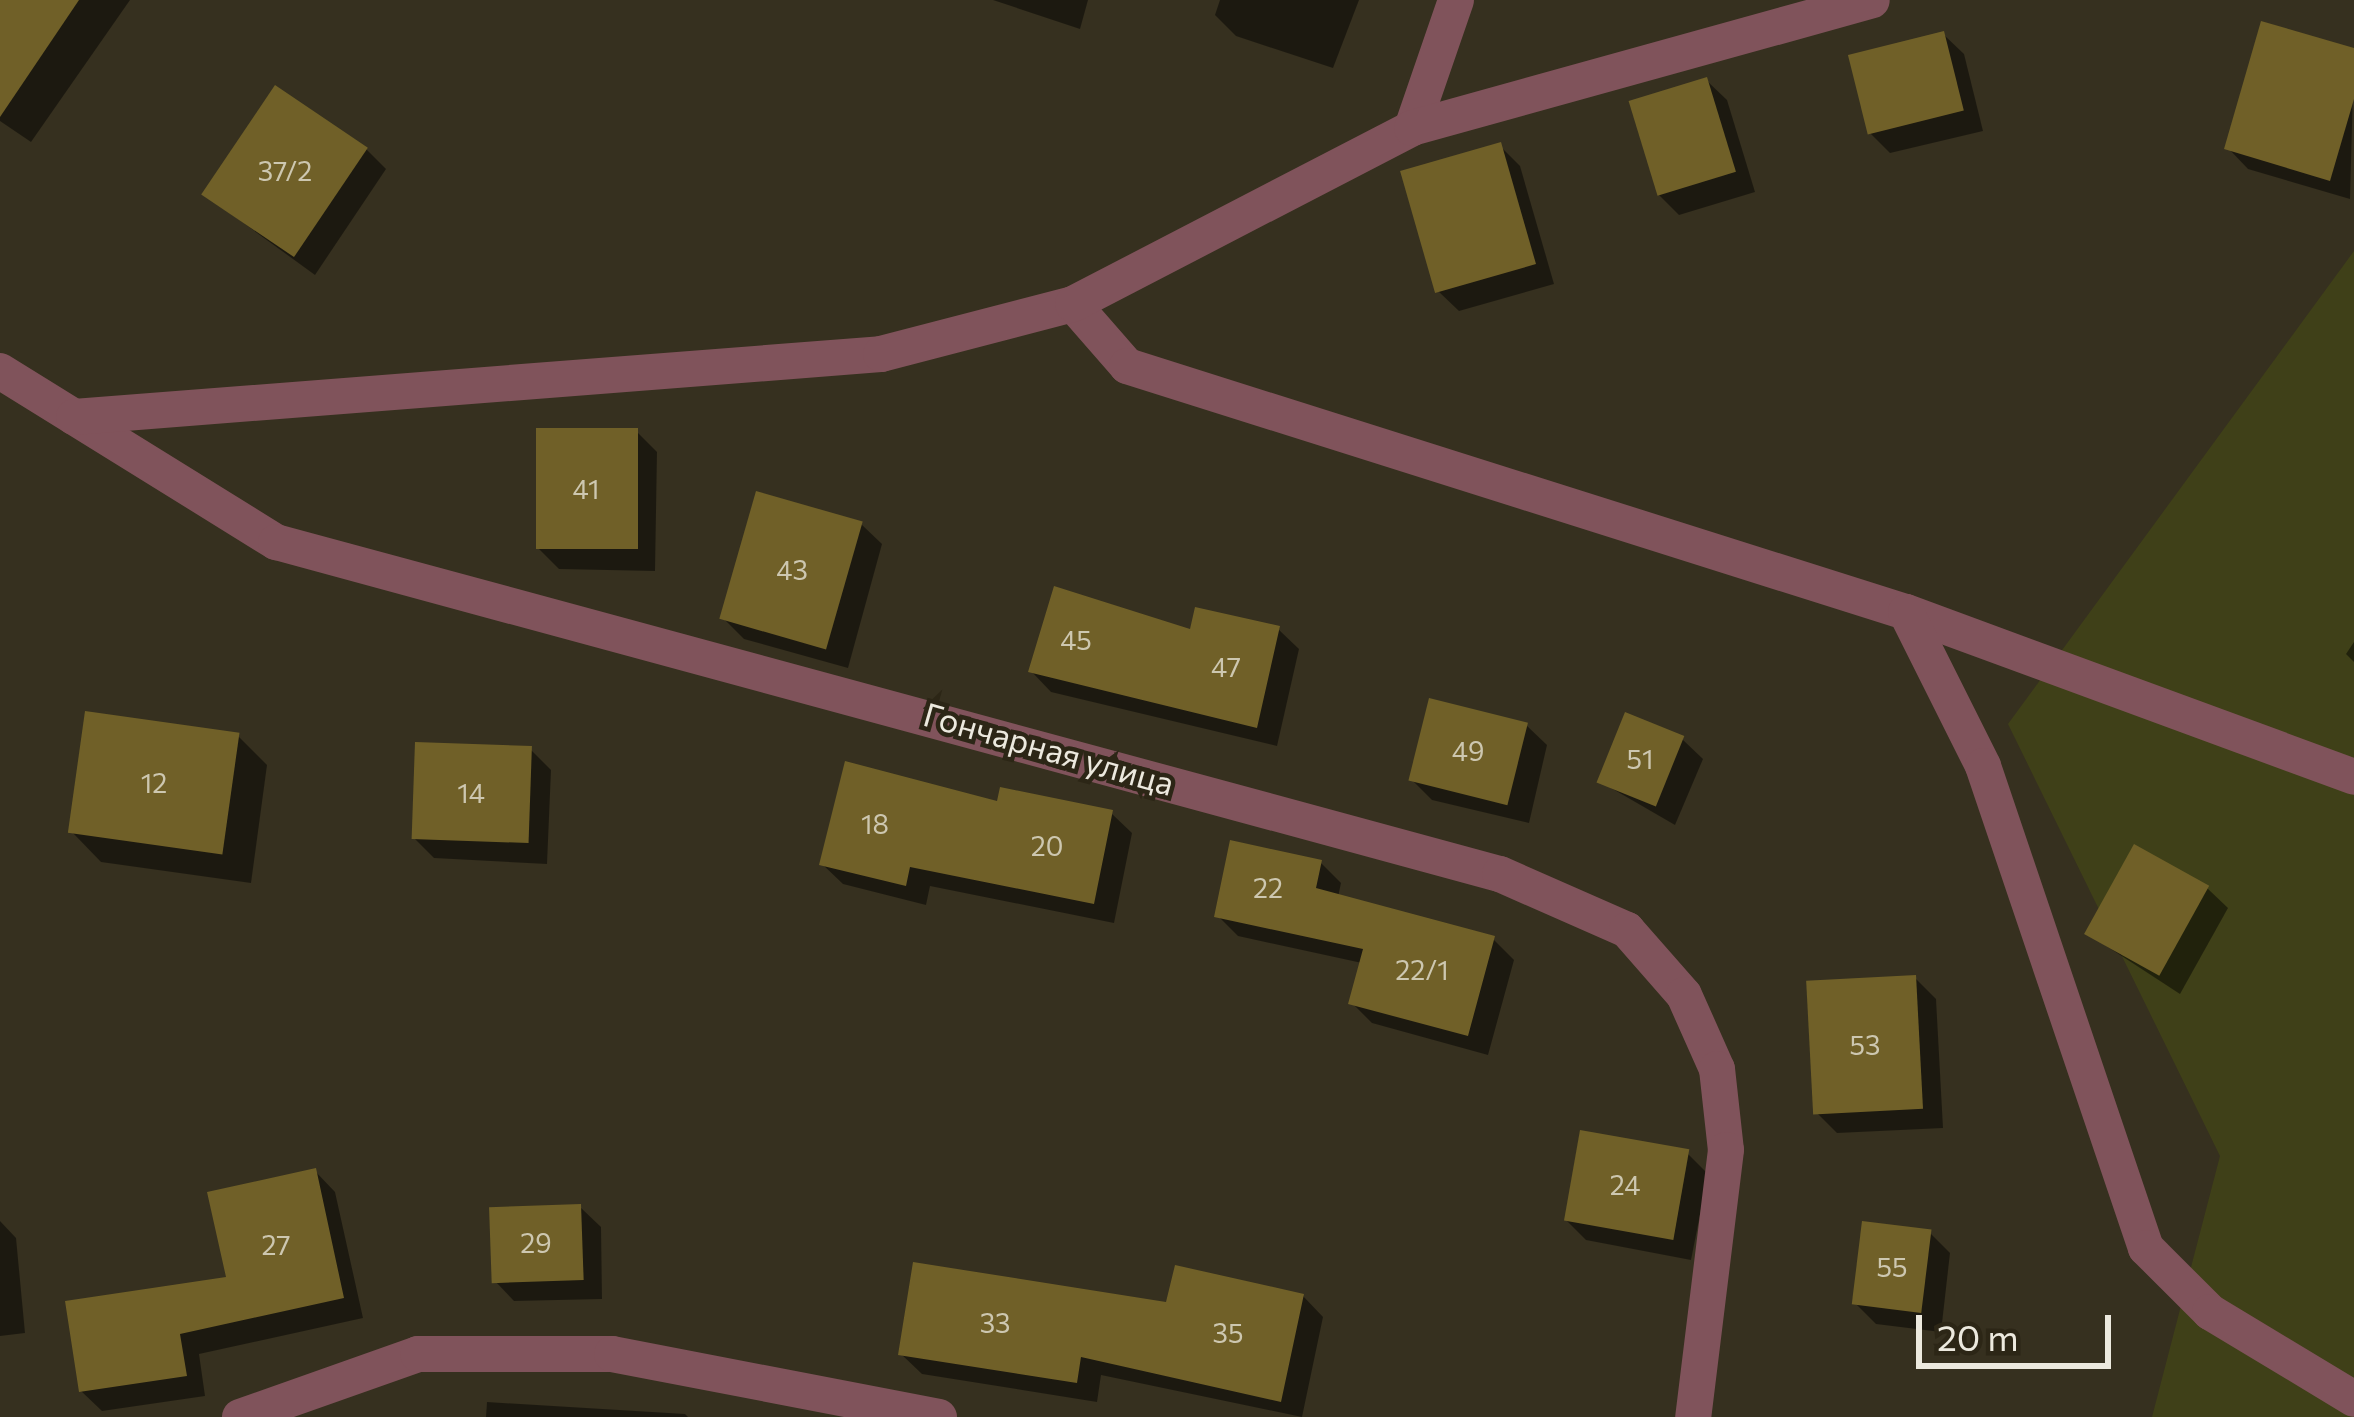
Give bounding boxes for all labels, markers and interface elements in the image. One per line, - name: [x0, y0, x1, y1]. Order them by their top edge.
- house number: 37/2: [258, 155, 312, 187]
- house number: 41: [573, 473, 599, 505]
- house number: 43: [776, 554, 808, 586]
- house number: 45: [1060, 624, 1092, 656]
- house number: 47: [1211, 651, 1241, 683]
- street label: Гончарная улица: [919, 693, 1179, 803]
- house number: 49: [1452, 735, 1484, 767]
- house number: 51: [1626, 743, 1654, 775]
- house number: 12: [141, 767, 167, 799]
- house number: 14: [457, 777, 485, 809]
- house number: 18: [861, 808, 889, 840]
- house number: 20: [1031, 830, 1063, 862]
- house number: 22: [1253, 872, 1283, 904]
- house number: 22/1: [1395, 954, 1449, 986]
- house number: 53: [1850, 1029, 1880, 1061]
- house number: 24: [1610, 1169, 1640, 1201]
- house number: 29: [520, 1227, 552, 1259]
- house number: 27: [261, 1229, 291, 1261]
- house number: 55: [1876, 1251, 1908, 1283]
- scale bar: [1922, 1291, 2117, 1365]
- house number: 33: [980, 1307, 1010, 1339]
- text: 20 m: [1937, 1314, 2019, 1358]
- house number: 35: [1213, 1317, 1243, 1349]

